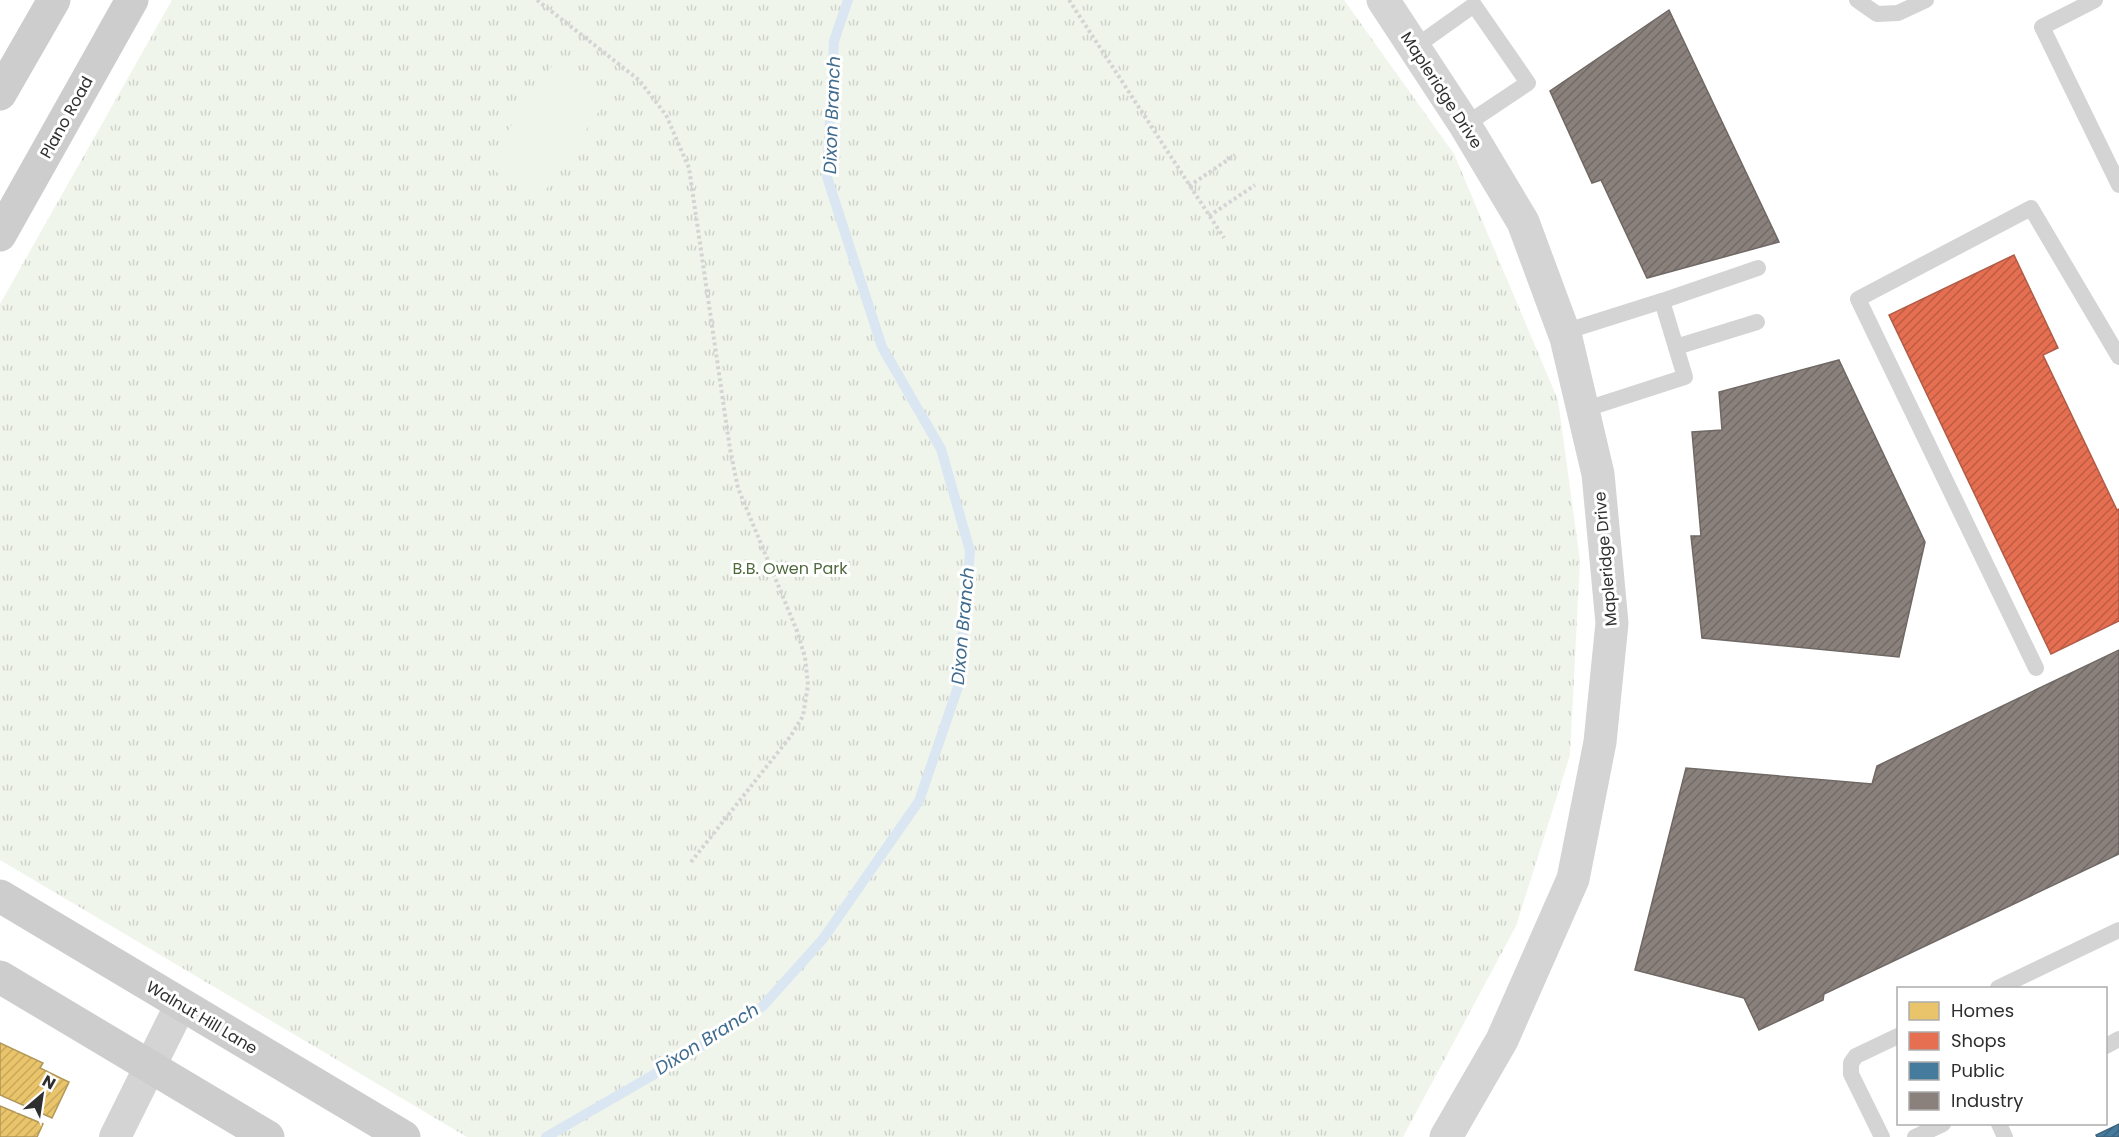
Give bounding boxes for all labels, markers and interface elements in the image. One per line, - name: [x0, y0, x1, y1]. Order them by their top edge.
- street label: Mapleridge Drive: [1395, 27, 1488, 153]
- water label: Dixon Branch: [817, 56, 846, 174]
- street label: Plano Road: [34, 72, 98, 162]
- street label: Mapleridge Drive: [1588, 491, 1623, 627]
- park label: B.B. Owen Park: [732, 557, 848, 580]
- water label: Dixon Branch: [945, 566, 980, 686]
- street label: Walnut Hill Lane: [142, 975, 262, 1060]
- legend: [1897, 987, 2107, 1125]
- water label: Dixon Branch: [650, 997, 763, 1080]
- text: Homes: [1951, 998, 2014, 1023]
- text: Shops: [1951, 1028, 2006, 1053]
- text: Public: [1951, 1058, 2005, 1083]
- north arrow: [12, 1065, 72, 1125]
- text: N: [38, 1069, 60, 1095]
- text: Industry: [1951, 1088, 2023, 1113]

